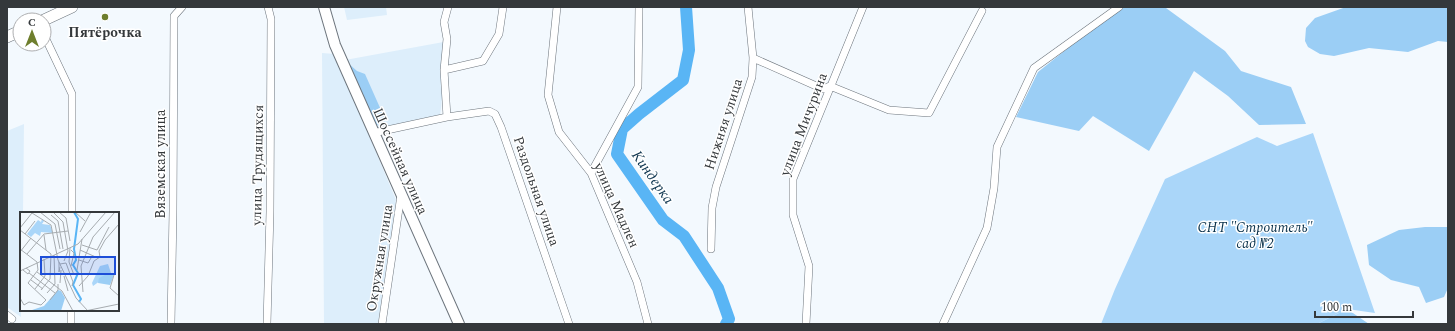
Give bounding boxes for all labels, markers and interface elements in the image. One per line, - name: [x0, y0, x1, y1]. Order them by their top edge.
- north arrow: [12, 12, 52, 52]
- marker: Пятёрочка: [100, 12, 110, 22]
- text: С: [28, 14, 36, 31]
- place label: Пятёрочка: [68, 22, 142, 43]
- street label: улица Мичурина: [774, 69, 833, 180]
- street label: Нижняя улица: [699, 76, 748, 173]
- street label: улица Трудящихся: [246, 104, 269, 227]
- street label: Шоссейная улица: [368, 104, 434, 218]
- street label: Вяземская улица: [150, 109, 171, 219]
- street label: Раздольная улица: [508, 133, 565, 249]
- water label: Киндерка: [626, 145, 680, 209]
- street label: улица Мадлен: [588, 158, 645, 251]
- street label: Окружная улица: [361, 203, 398, 313]
- inset map: [20, 212, 119, 311]
- park label: СНТ "Строитель" сад №2: [1197, 217, 1313, 254]
- scale bar: [1315, 293, 1413, 319]
- text: 100 m: [1321, 298, 1352, 317]

